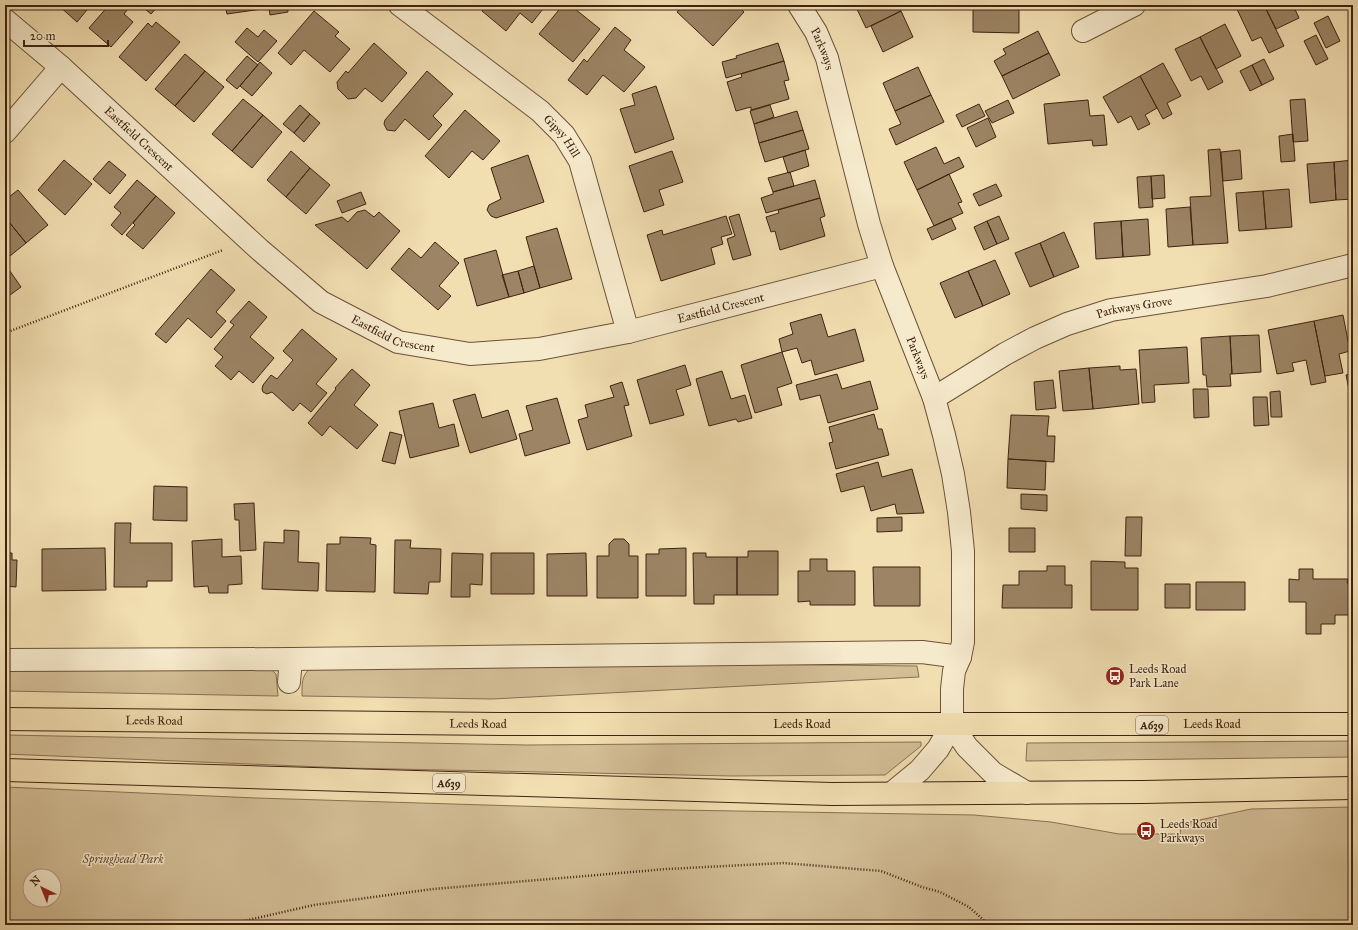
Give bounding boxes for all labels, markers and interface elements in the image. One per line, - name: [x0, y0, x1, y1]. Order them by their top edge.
- scale bar: [24, 22, 108, 48]
- street label: Parkways: [808, 25, 837, 71]
- text: 20 m: [30, 29, 56, 43]
- street label: Eastfield Crescent: [101, 103, 177, 174]
- street label: Gipsy Hill: [541, 112, 583, 161]
- street label: Eastfield Crescent: [676, 290, 766, 326]
- street label: Parkways Grove: [1094, 294, 1173, 321]
- street label: Eastfield Crescent: [349, 312, 436, 355]
- street label: Parkways: [903, 335, 933, 381]
- place label: Leeds Road Park Lane: [1129, 662, 1186, 690]
- bus stop icon: Leeds Road Park Lane: [1104, 665, 1126, 687]
- street label: Leeds Road: [125, 713, 183, 728]
- street label: Leeds Road: [449, 716, 507, 731]
- road number: A639: [1136, 716, 1168, 734]
- street label: Leeds Road: [773, 717, 831, 731]
- street label: Leeds Road: [1183, 717, 1241, 731]
- road number: A639: [433, 774, 465, 792]
- place label: Leeds Road Parkways: [1160, 817, 1217, 845]
- bus stop icon: Leeds Road Parkways: [1135, 820, 1157, 842]
- park label: Springhead Park: [81, 852, 164, 867]
- north arrow: [22, 868, 62, 908]
- text: N: [28, 873, 44, 889]

